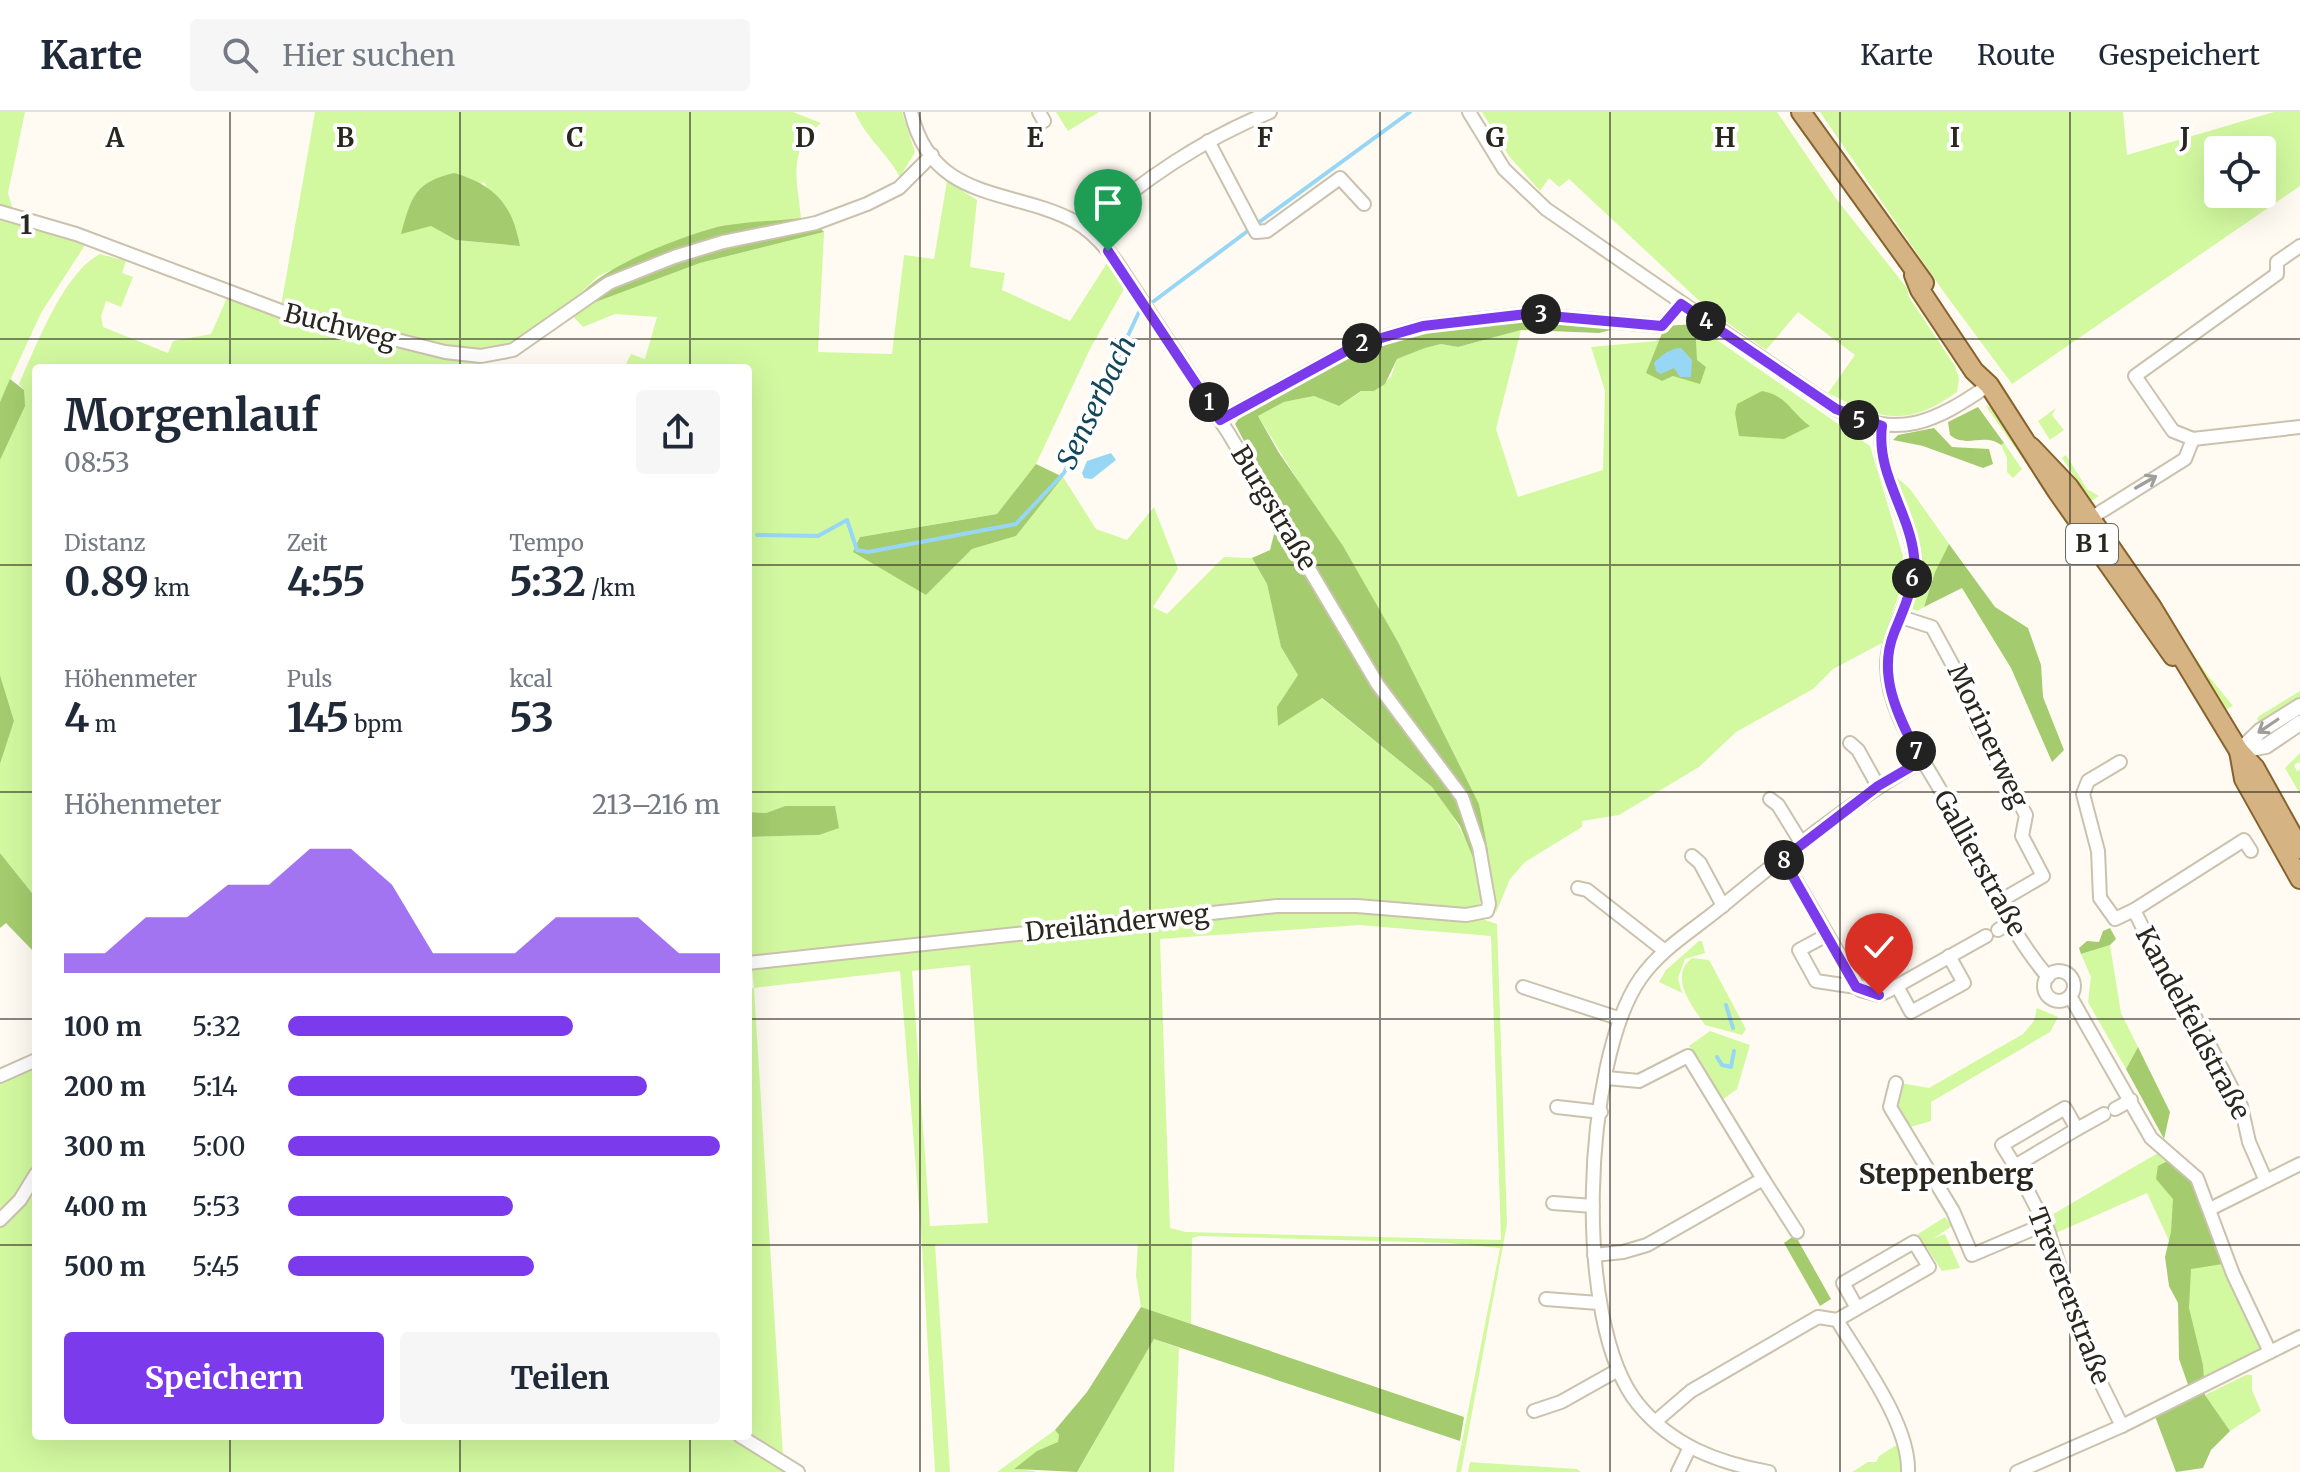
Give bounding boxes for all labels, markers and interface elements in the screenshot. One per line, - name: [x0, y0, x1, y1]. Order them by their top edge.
- search box: [190, 19, 750, 91]
- text: Karte: [40, 32, 142, 79]
- icon: search: [218, 33, 262, 77]
- text: Hier suchen: [282, 36, 455, 74]
- text: Karte: [1860, 37, 1933, 73]
- text: Route: [1977, 37, 2055, 73]
- text: Gespeichert: [2099, 37, 2260, 73]
- text: A: [105, 121, 125, 154]
- text: B: [336, 121, 354, 154]
- text: C: [566, 121, 584, 154]
- text: D: [795, 121, 815, 154]
- text: E: [1027, 121, 1044, 154]
- text: F: [1257, 121, 1273, 154]
- text: G: [1486, 121, 1505, 154]
- text: H: [1714, 121, 1736, 154]
- text: I: [1950, 121, 1960, 154]
- text: J: [2179, 121, 2190, 154]
- map controls: [2204, 136, 2276, 208]
- button: locate: [2204, 136, 2276, 208]
- pin: [1074, 169, 1142, 251]
- icon: arrive: [1086, 181, 1130, 225]
- text: 1: [20, 208, 32, 241]
- pin: 3: [1521, 294, 1561, 334]
- street label: Buchweg: [281, 296, 400, 355]
- text: 3: [1535, 300, 1547, 328]
- pin: 4: [1686, 301, 1726, 341]
- text: 4: [1699, 307, 1713, 335]
- pin: 2: [1342, 323, 1382, 363]
- text: 2: [1356, 329, 1368, 357]
- water label: Senserbach: [1048, 330, 1144, 474]
- pin: 1: [1189, 382, 1229, 422]
- text: Morgenlauf: [64, 388, 319, 443]
- text: 1: [1204, 388, 1214, 416]
- button: share: [636, 390, 720, 474]
- pin: 5: [1839, 400, 1879, 440]
- text: 5: [1853, 406, 1865, 434]
- street label: Burgstraße: [1224, 439, 1325, 576]
- text: 08:53: [64, 446, 130, 479]
- one-way arrow: [2134, 474, 2157, 490]
- road number: B 1: [2066, 524, 2118, 564]
- text: Distanz: [64, 529, 145, 557]
- text: Zeit: [287, 529, 328, 557]
- text: Tempo: [509, 529, 584, 557]
- text: 0.89: [64, 557, 149, 607]
- text: 4:55: [287, 557, 366, 607]
- text: 5:32: [509, 557, 586, 607]
- pin: 6: [1892, 558, 1932, 598]
- text: 6: [1905, 564, 1919, 592]
- text: km: [149, 574, 190, 602]
- text: /km: [586, 574, 635, 602]
- street label: Morinerweg: [1941, 659, 2036, 813]
- text: Höhenmeter: [64, 665, 197, 693]
- text: Puls: [287, 665, 332, 693]
- text: kcal: [509, 665, 553, 693]
- text: 4: [64, 693, 89, 743]
- text: 145: [287, 693, 349, 743]
- text: 53: [509, 693, 554, 743]
- text: m: [89, 710, 116, 738]
- text: bpm: [349, 710, 403, 738]
- one-way arrow: [2257, 718, 2279, 735]
- pin: 7: [1896, 731, 1936, 771]
- text: 7: [1909, 737, 1923, 765]
- street label: Gallierstraße: [1927, 784, 2034, 941]
- text: Höhenmeter: [64, 788, 222, 821]
- text: 213–216 m: [592, 788, 720, 821]
- pin: 8: [1764, 840, 1804, 880]
- text: 8: [1777, 846, 1791, 874]
- street label: Dreiländerweg: [1023, 896, 1211, 949]
- pin: [1845, 913, 1913, 995]
- street label: Kandelfeldstraße: [2129, 921, 2258, 1125]
- icon: check: [1857, 925, 1901, 969]
- text: 100 m: [64, 1010, 142, 1043]
- text: 5:32: [192, 1010, 241, 1043]
- text: 200 m: [64, 1070, 146, 1103]
- text: 5:14: [192, 1070, 238, 1103]
- text: 300 m: [64, 1130, 145, 1163]
- text: 5:00: [192, 1130, 246, 1163]
- district label: Steppenberg: [1858, 1156, 2034, 1192]
- text: 400 m: [64, 1190, 147, 1223]
- text: 5:53: [192, 1190, 241, 1223]
- street label: Trevererstraße: [2021, 1203, 2118, 1389]
- text: 500 m: [64, 1250, 146, 1283]
- text: 5:45: [192, 1250, 240, 1283]
- button: Speichern: [64, 1332, 384, 1424]
- button: Teilen: [400, 1332, 720, 1424]

